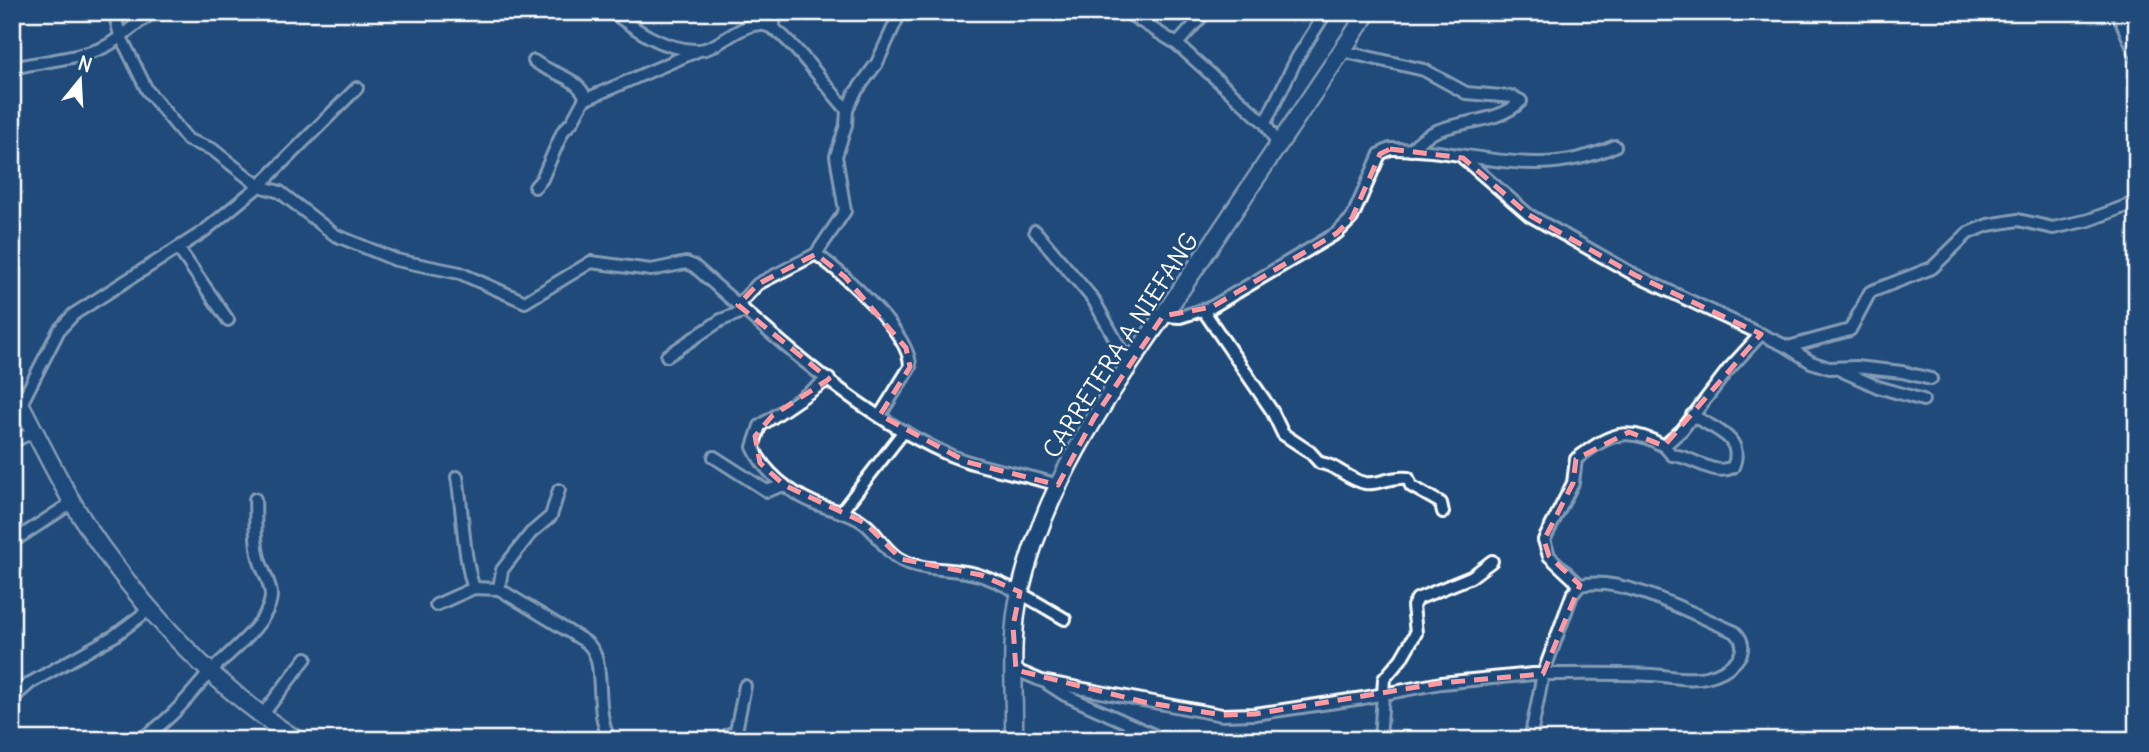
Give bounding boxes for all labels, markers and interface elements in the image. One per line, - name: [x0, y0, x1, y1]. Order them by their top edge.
- north arrow: [46, 46, 116, 116]
- text: N: [75, 50, 95, 77]
- street label: CARRETERA A NIEFANG: [1036, 227, 1204, 463]

